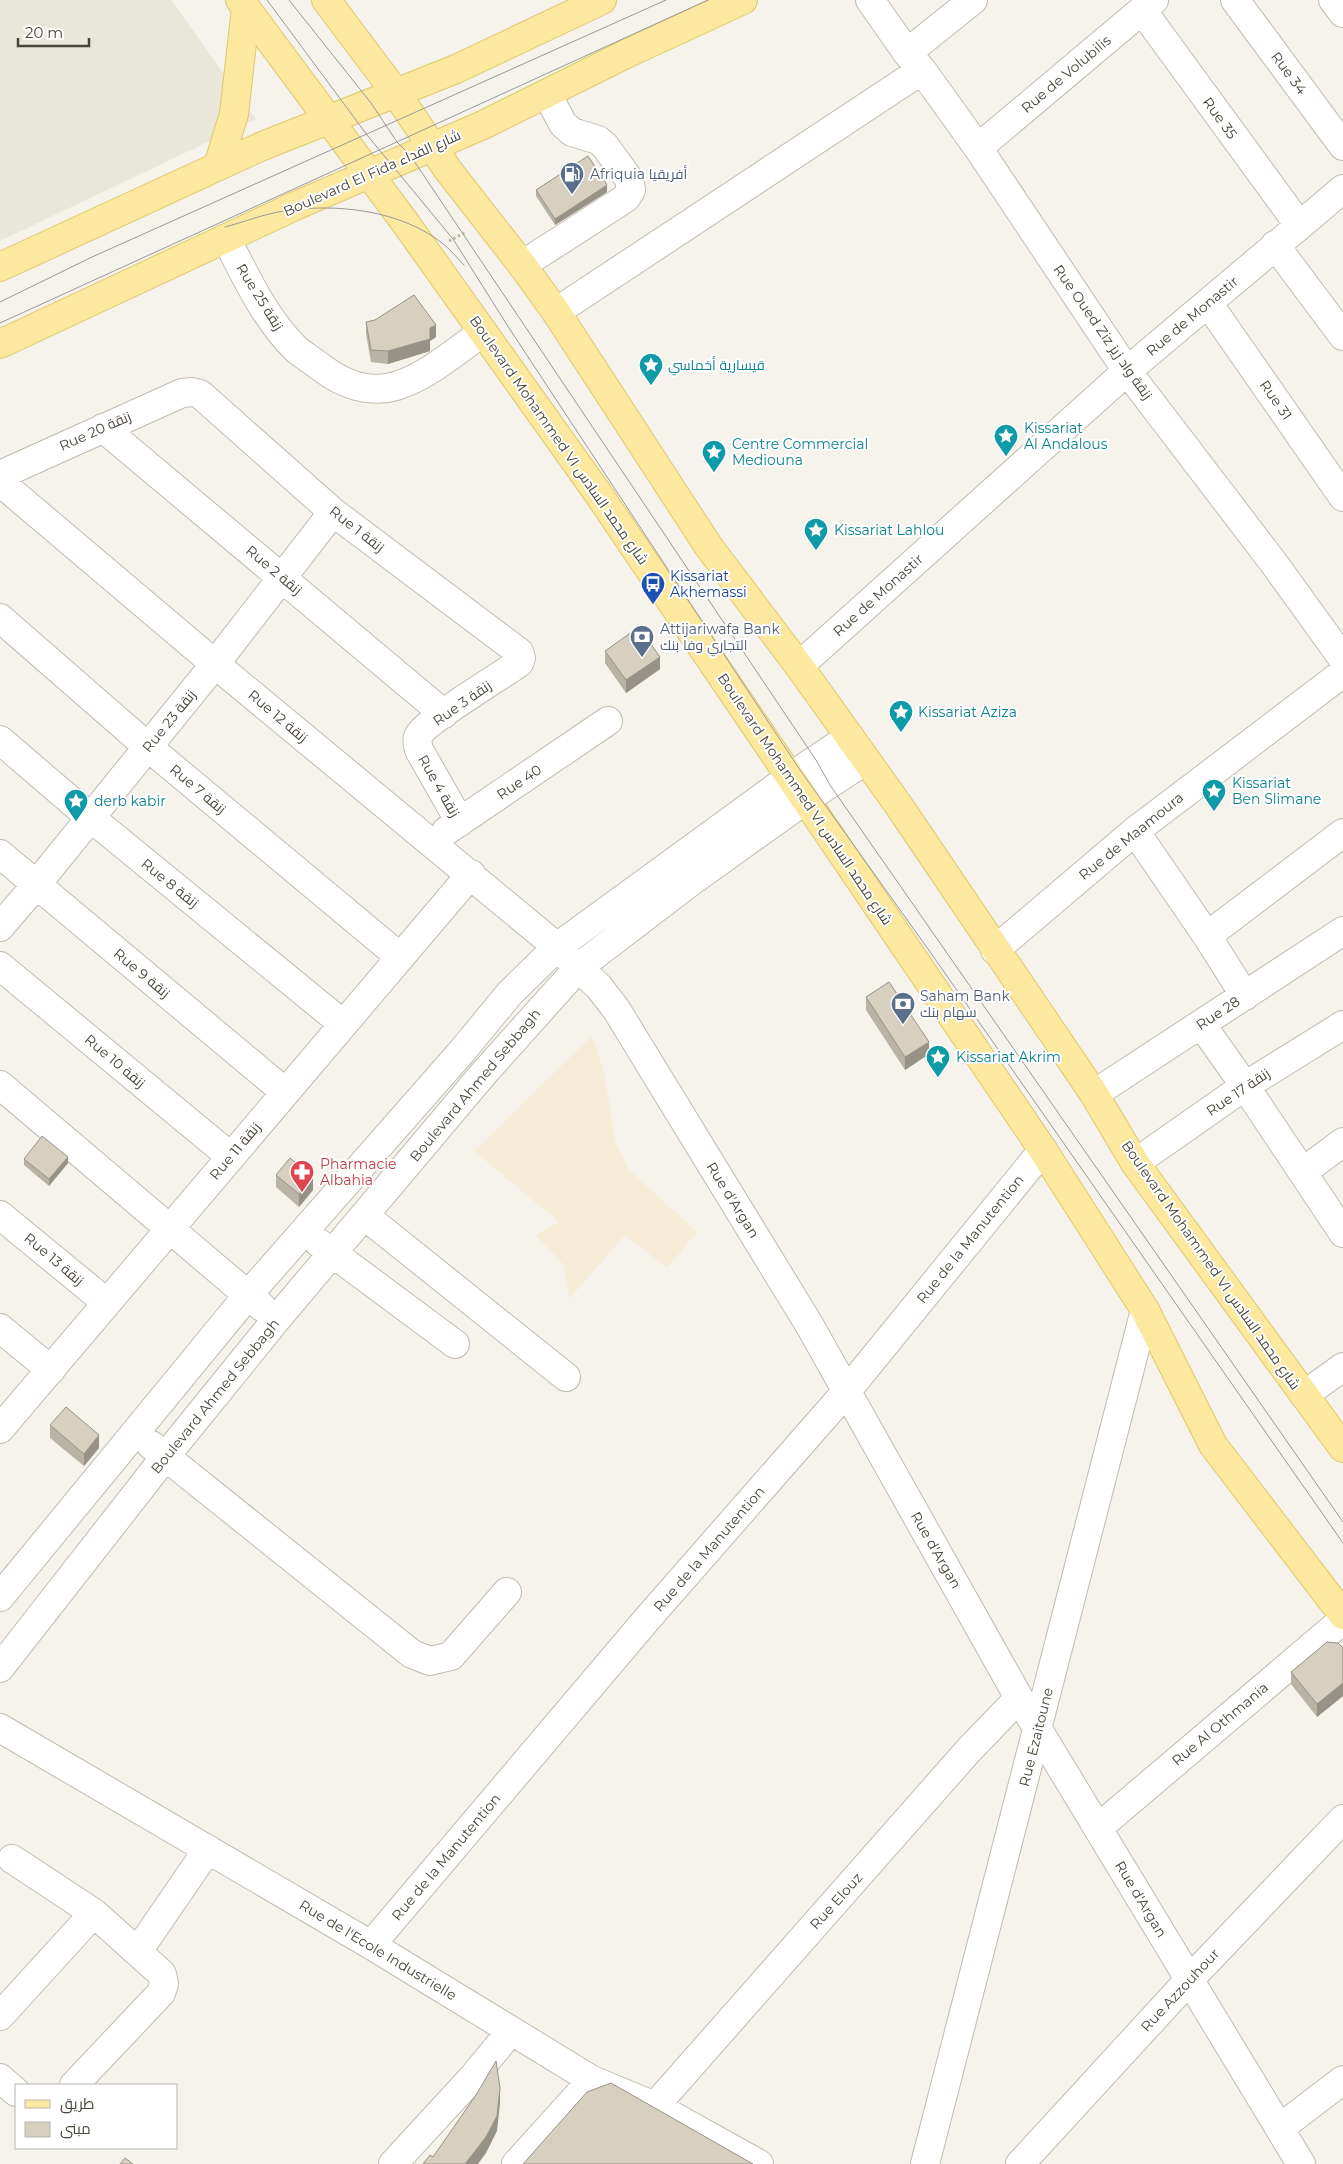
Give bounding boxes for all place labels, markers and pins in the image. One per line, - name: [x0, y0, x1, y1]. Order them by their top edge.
- fuel station icon: Afriquia أفريقيا: [559, 161, 585, 195]
- place label: Afriquia أفريقيا: [590, 165, 687, 183]
- place icon: قيسارية أخماسي: [638, 352, 664, 386]
- place label: قيسارية أخماسي: [668, 356, 765, 376]
- place label: Kissariat Al Andalous: [1024, 419, 1108, 453]
- place icon: Kissariat Al Andalous: [993, 423, 1019, 457]
- place label: Centre Commercial Mediouna: [732, 435, 868, 469]
- place icon: Centre Commercial Mediouna: [701, 439, 727, 473]
- place icon: Kissariat Lahlou: [803, 517, 829, 551]
- place label: Kissariat Lahlou: [834, 521, 944, 539]
- place label: Kissariat Akhemassi: [670, 567, 747, 601]
- bus stop icon: Kissariat Akhemassi: [640, 571, 666, 605]
- place label: Attijariwafa Bank التجاري وفا بنك: [660, 620, 780, 657]
- bank icon: Attijariwafa Bank التجاري وفا بنك: [629, 624, 655, 658]
- place icon: Kissariat Aziza: [888, 699, 914, 733]
- place label: Kissariat Aziza: [918, 703, 1017, 721]
- place label: Kissariat Ben Slimane: [1232, 774, 1321, 808]
- place icon: Kissariat Ben Slimane: [1201, 778, 1227, 812]
- place icon: derb kabir: [63, 788, 89, 822]
- place label: derb kabir: [94, 792, 166, 810]
- place label: Saham Bank سهام بنك: [920, 987, 1010, 1022]
- bank icon: Saham Bank سهام بنك: [890, 991, 916, 1025]
- place icon: Kissariat Akrim: [925, 1044, 951, 1078]
- place label: Kissariat Akrim: [956, 1048, 1061, 1066]
- place label: Pharmacie Albahia: [320, 1155, 396, 1189]
- pharmacy icon: Pharmacie Albahia: [289, 1159, 315, 1193]

